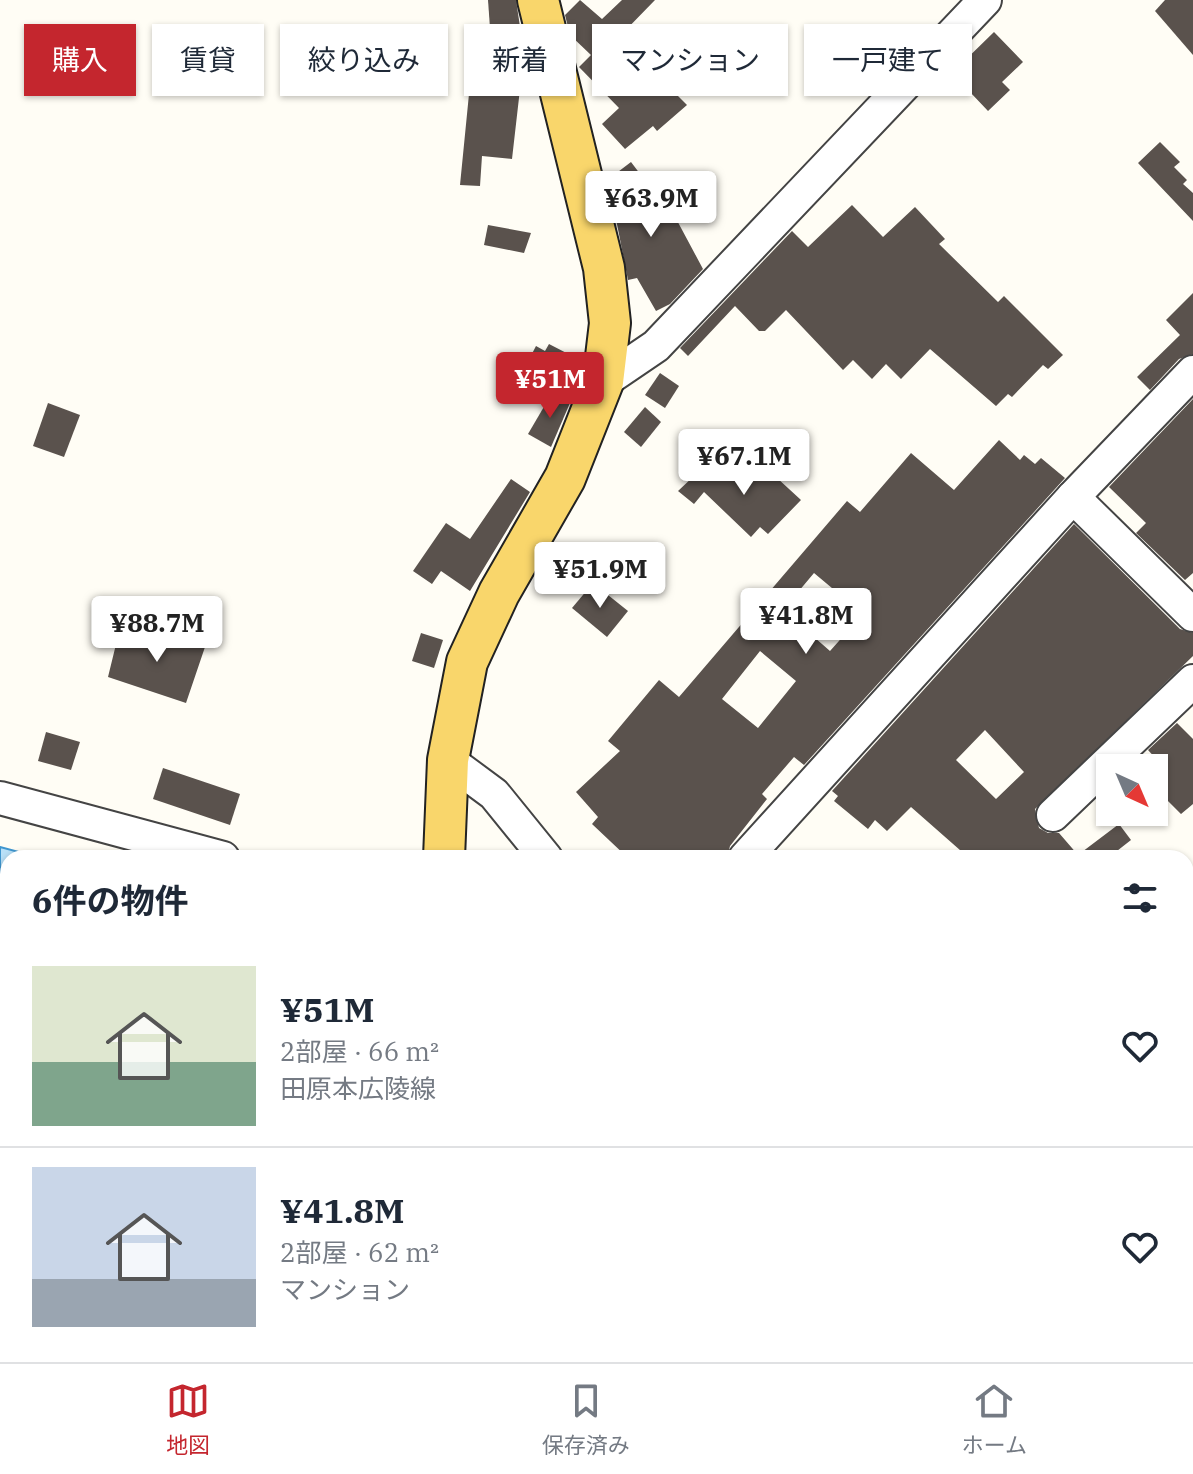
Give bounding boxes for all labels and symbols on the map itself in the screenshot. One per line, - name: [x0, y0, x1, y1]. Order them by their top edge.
- pin: ¥63.9M: [586, 171, 716, 239]
- pin: ¥51M: [503, 352, 597, 420]
- pin: ¥67.1M: [679, 429, 809, 497]
- pin: ¥51.9M: [535, 542, 665, 610]
- pin: ¥41.8M: [741, 588, 871, 656]
- pin: ¥88.7M: [92, 596, 222, 664]
- north arrow: [1096, 754, 1168, 826]

